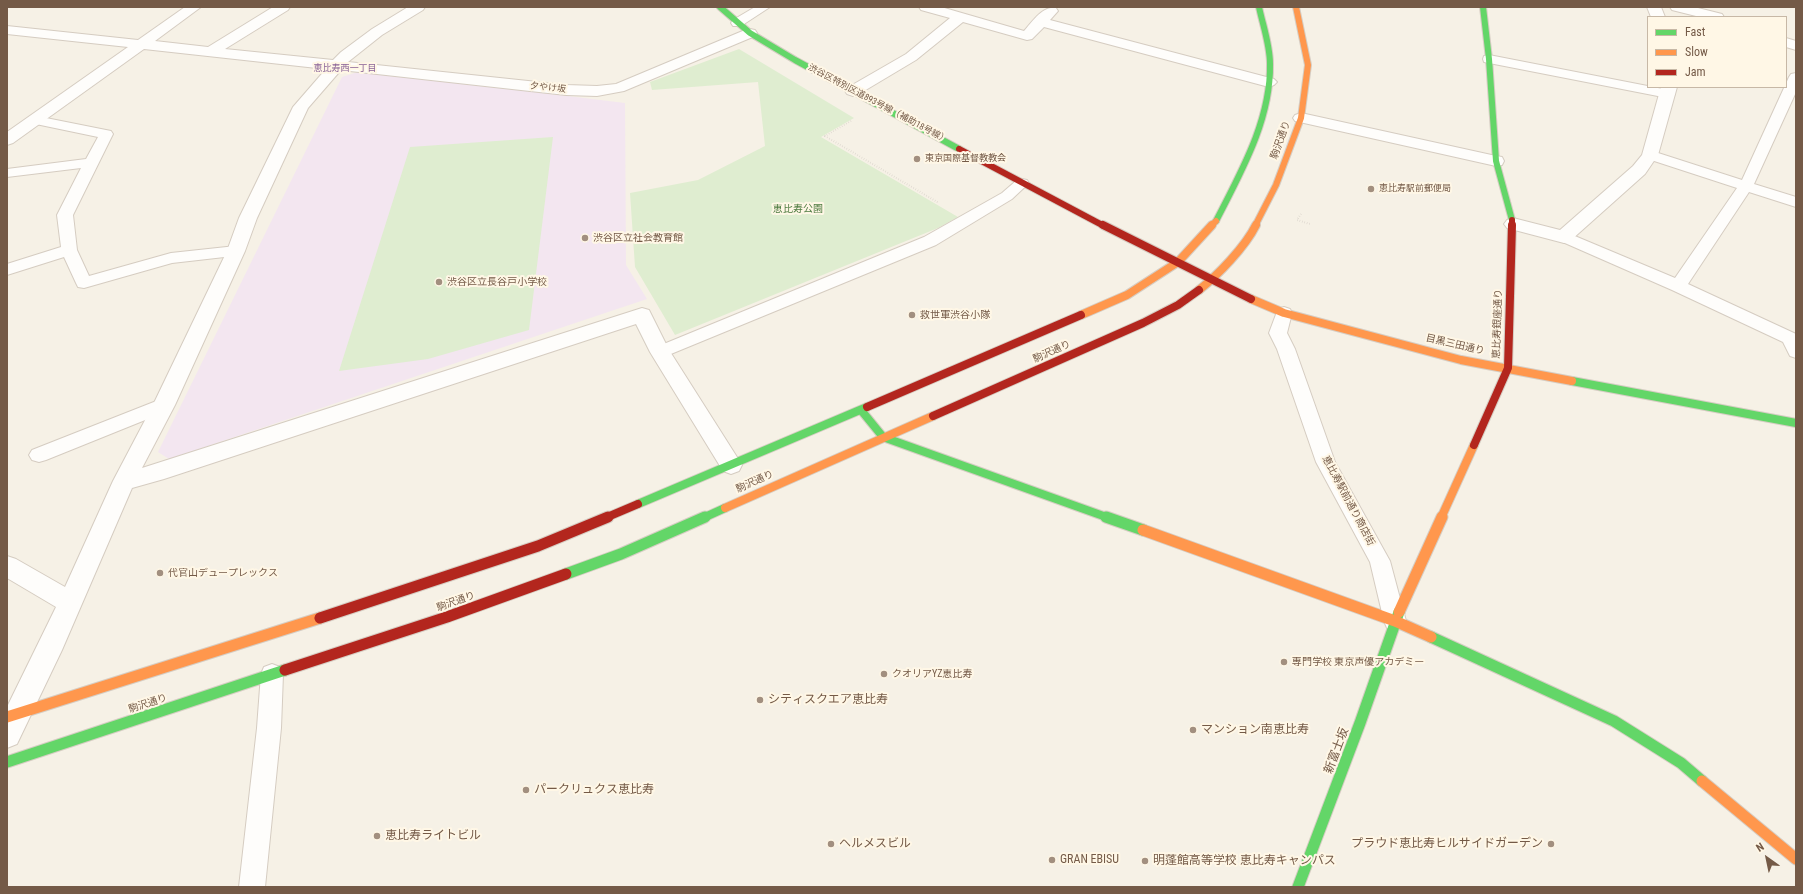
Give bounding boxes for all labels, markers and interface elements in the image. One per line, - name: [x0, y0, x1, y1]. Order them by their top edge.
- legend: [1647, 16, 1787, 88]
- text: Fast: [1685, 25, 1705, 39]
- text: Slow: [1685, 45, 1708, 59]
- street label: 渋谷区特別区道893号線（補助18号線）: [806, 62, 950, 146]
- district label: 恵比寿西一丁目: [314, 64, 376, 74]
- text: Jam: [1685, 65, 1706, 79]
- street label: 夕やけ坂: [530, 81, 566, 95]
- street label: 駒沢通り: [1269, 119, 1293, 161]
- marker: 東京国際基督教教会: [912, 154, 922, 164]
- place label: 東京国際基督教教会: [925, 154, 1006, 164]
- marker: 恵比寿駅前郵便局: [1366, 184, 1376, 194]
- place label: 恵比寿駅前郵便局: [1379, 184, 1451, 194]
- park label: 恵比寿公園: [773, 203, 823, 215]
- place label: 渋谷区立社会教育館: [593, 232, 683, 244]
- marker: 渋谷区立社会教育館: [580, 233, 590, 243]
- place label: 渋谷区立長谷戸小学校: [447, 276, 547, 288]
- marker: 渋谷区立長谷戸小学校: [434, 277, 444, 287]
- street label: 恵比寿銀座通り: [1491, 289, 1505, 359]
- place label: 救世軍渋谷小隊: [920, 309, 990, 321]
- marker: 救世軍渋谷小隊: [907, 310, 917, 320]
- street label: 目黒三田通り: [1424, 332, 1486, 358]
- street label: 駒沢通り: [1031, 338, 1073, 366]
- street label: 恵比寿駅前通り商店街: [1319, 454, 1377, 548]
- street label: 駒沢通り: [734, 468, 776, 496]
- place label: 代官山デュープレックス: [168, 567, 278, 579]
- marker: 代官山デュープレックス: [155, 568, 165, 578]
- street label: 駒沢通り: [435, 590, 477, 614]
- place label: 専門学校 東京声優アカデミー: [1292, 656, 1424, 668]
- marker: 専門学校 東京声優アカデミー: [1279, 657, 1289, 667]
- place label: クオリアYZ恵比寿: [892, 668, 972, 680]
- marker: クオリアYZ恵比寿: [879, 669, 889, 679]
- street label: 駒沢通り: [127, 692, 169, 716]
- place label: シティスクエア恵比寿: [768, 693, 888, 707]
- marker: シティスクエア恵比寿: [755, 695, 765, 705]
- place label: マンション南恵比寿: [1201, 723, 1309, 737]
- marker: マンション南恵比寿: [1188, 725, 1198, 735]
- street label: 新富士坂: [1322, 726, 1352, 776]
- place label: パークリュクス恵比寿: [534, 783, 654, 797]
- marker: パークリュクス恵比寿: [521, 785, 531, 795]
- place label: 恵比寿ライトビル: [385, 829, 481, 843]
- marker: 恵比寿ライトビル: [372, 831, 382, 841]
- place label: ヘルメスビル: [839, 837, 911, 851]
- place label: プラウド恵比寿ヒルサイドガーデン: [1351, 837, 1543, 851]
- north arrow: [1747, 838, 1787, 878]
- marker: ヘルメスビル: [826, 839, 836, 849]
- marker: プラウド恵比寿ヒルサイドガーデン: [1546, 839, 1556, 849]
- text: N: [1754, 840, 1767, 855]
- place label: GRAN EBISU: [1060, 853, 1119, 867]
- place label: 明蓬館高等学校 恵比寿キャンパス: [1153, 854, 1336, 868]
- marker: GRAN EBISU: [1047, 855, 1057, 865]
- marker: 明蓬館高等学校 恵比寿キャンパス: [1140, 856, 1150, 866]

